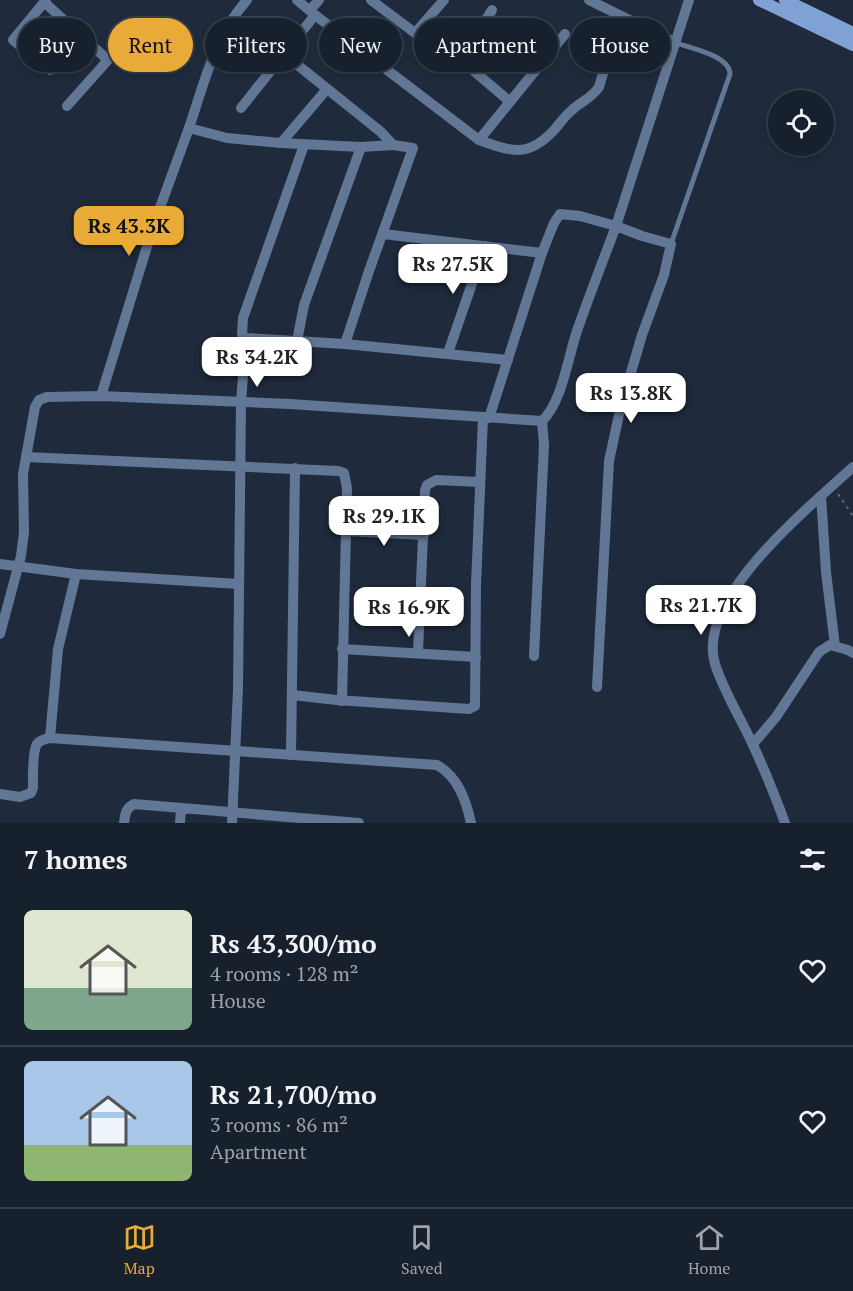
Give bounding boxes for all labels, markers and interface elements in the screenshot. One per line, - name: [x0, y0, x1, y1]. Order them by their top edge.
- chip: Buy: [18, 18, 96, 72]
- chip: Rent: [108, 18, 193, 72]
- chip: Filters: [205, 18, 307, 72]
- chip: New: [319, 18, 402, 72]
- chip: Apartment: [414, 18, 558, 72]
- chip: House: [570, 18, 670, 72]
- map controls: [768, 90, 834, 156]
- button: locate: [768, 90, 834, 156]
- pin: Rs 43.3K: [67, 206, 191, 257]
- text: Rs 43.3K: [88, 212, 170, 239]
- pin: Rs 27.5K: [391, 244, 515, 295]
- text: Rs 27.5K: [412, 250, 494, 277]
- pin: Rs 34.2K: [195, 337, 319, 388]
- text: Rs 34.2K: [216, 343, 298, 370]
- pin: Rs 13.8K: [569, 373, 693, 424]
- text: Rs 13.8K: [590, 379, 672, 406]
- pin: Rs 29.1K: [322, 496, 446, 547]
- text: Rs 29.1K: [343, 502, 425, 529]
- pin: Rs 21.7K: [639, 585, 763, 636]
- pin: Rs 16.9K: [347, 587, 471, 638]
- text: Rs 21.7K: [660, 591, 742, 618]
- text: Rs 16.9K: [368, 593, 450, 620]
- text: 7 homes: [24, 842, 128, 876]
- icon: filters: [796, 843, 829, 876]
- text: Rs 43,300/mo: [210, 926, 377, 960]
- icon: home: [72, 934, 144, 1006]
- icon: heart: [796, 954, 829, 987]
- text: 4 rooms · 128 m²: [210, 960, 358, 987]
- text: House: [210, 987, 266, 1014]
- text: Rs 21,700/mo: [210, 1077, 377, 1111]
- icon: home: [72, 1085, 144, 1157]
- icon: heart: [796, 1105, 829, 1138]
- text: 3 rooms · 86 m²: [210, 1111, 348, 1138]
- text: Apartment: [210, 1138, 307, 1165]
- tab: Map: [123, 1221, 156, 1279]
- tab: Saved: [401, 1221, 443, 1279]
- tab: Home: [688, 1221, 730, 1279]

